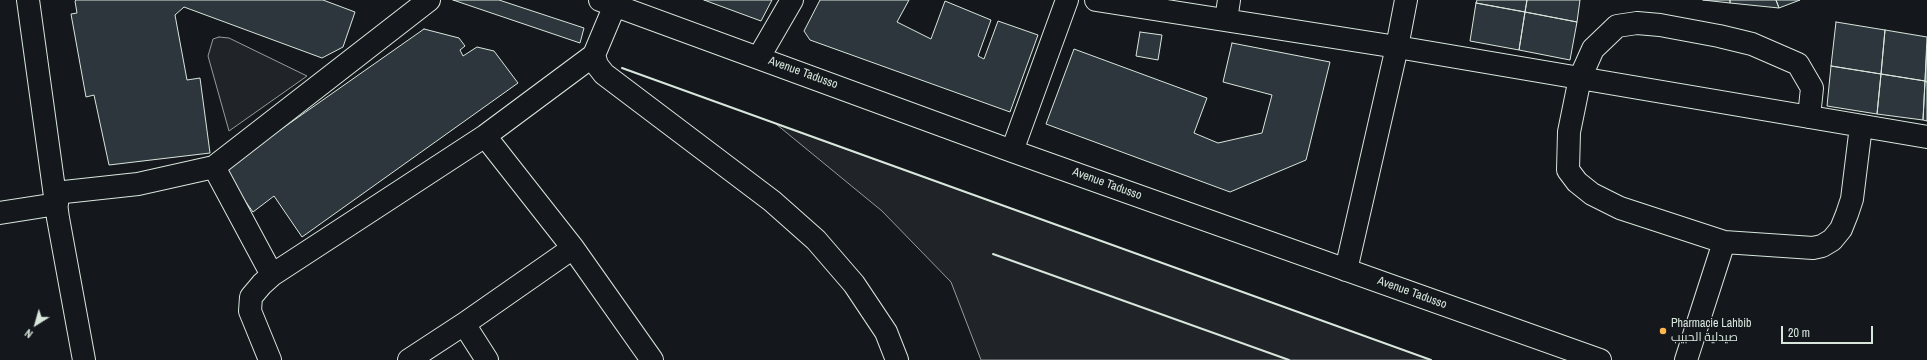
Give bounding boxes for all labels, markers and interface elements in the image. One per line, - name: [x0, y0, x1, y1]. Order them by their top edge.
- street label: Avenue Tadusso: [766, 54, 840, 92]
- street label: Avenue Tadusso: [1070, 165, 1144, 203]
- street label: Avenue Tadusso: [1375, 274, 1449, 312]
- north arrow: [16, 304, 56, 344]
- place label: Pharmacie Lahbib صيدلية الحبيب: [1671, 317, 1751, 345]
- scale bar: [1783, 318, 1875, 344]
- text: 20 m: [1788, 325, 1810, 341]
- text: N: [22, 326, 36, 341]
- marker: Pharmacie Lahbib صيدلية الحبيب: [1658, 326, 1668, 336]

